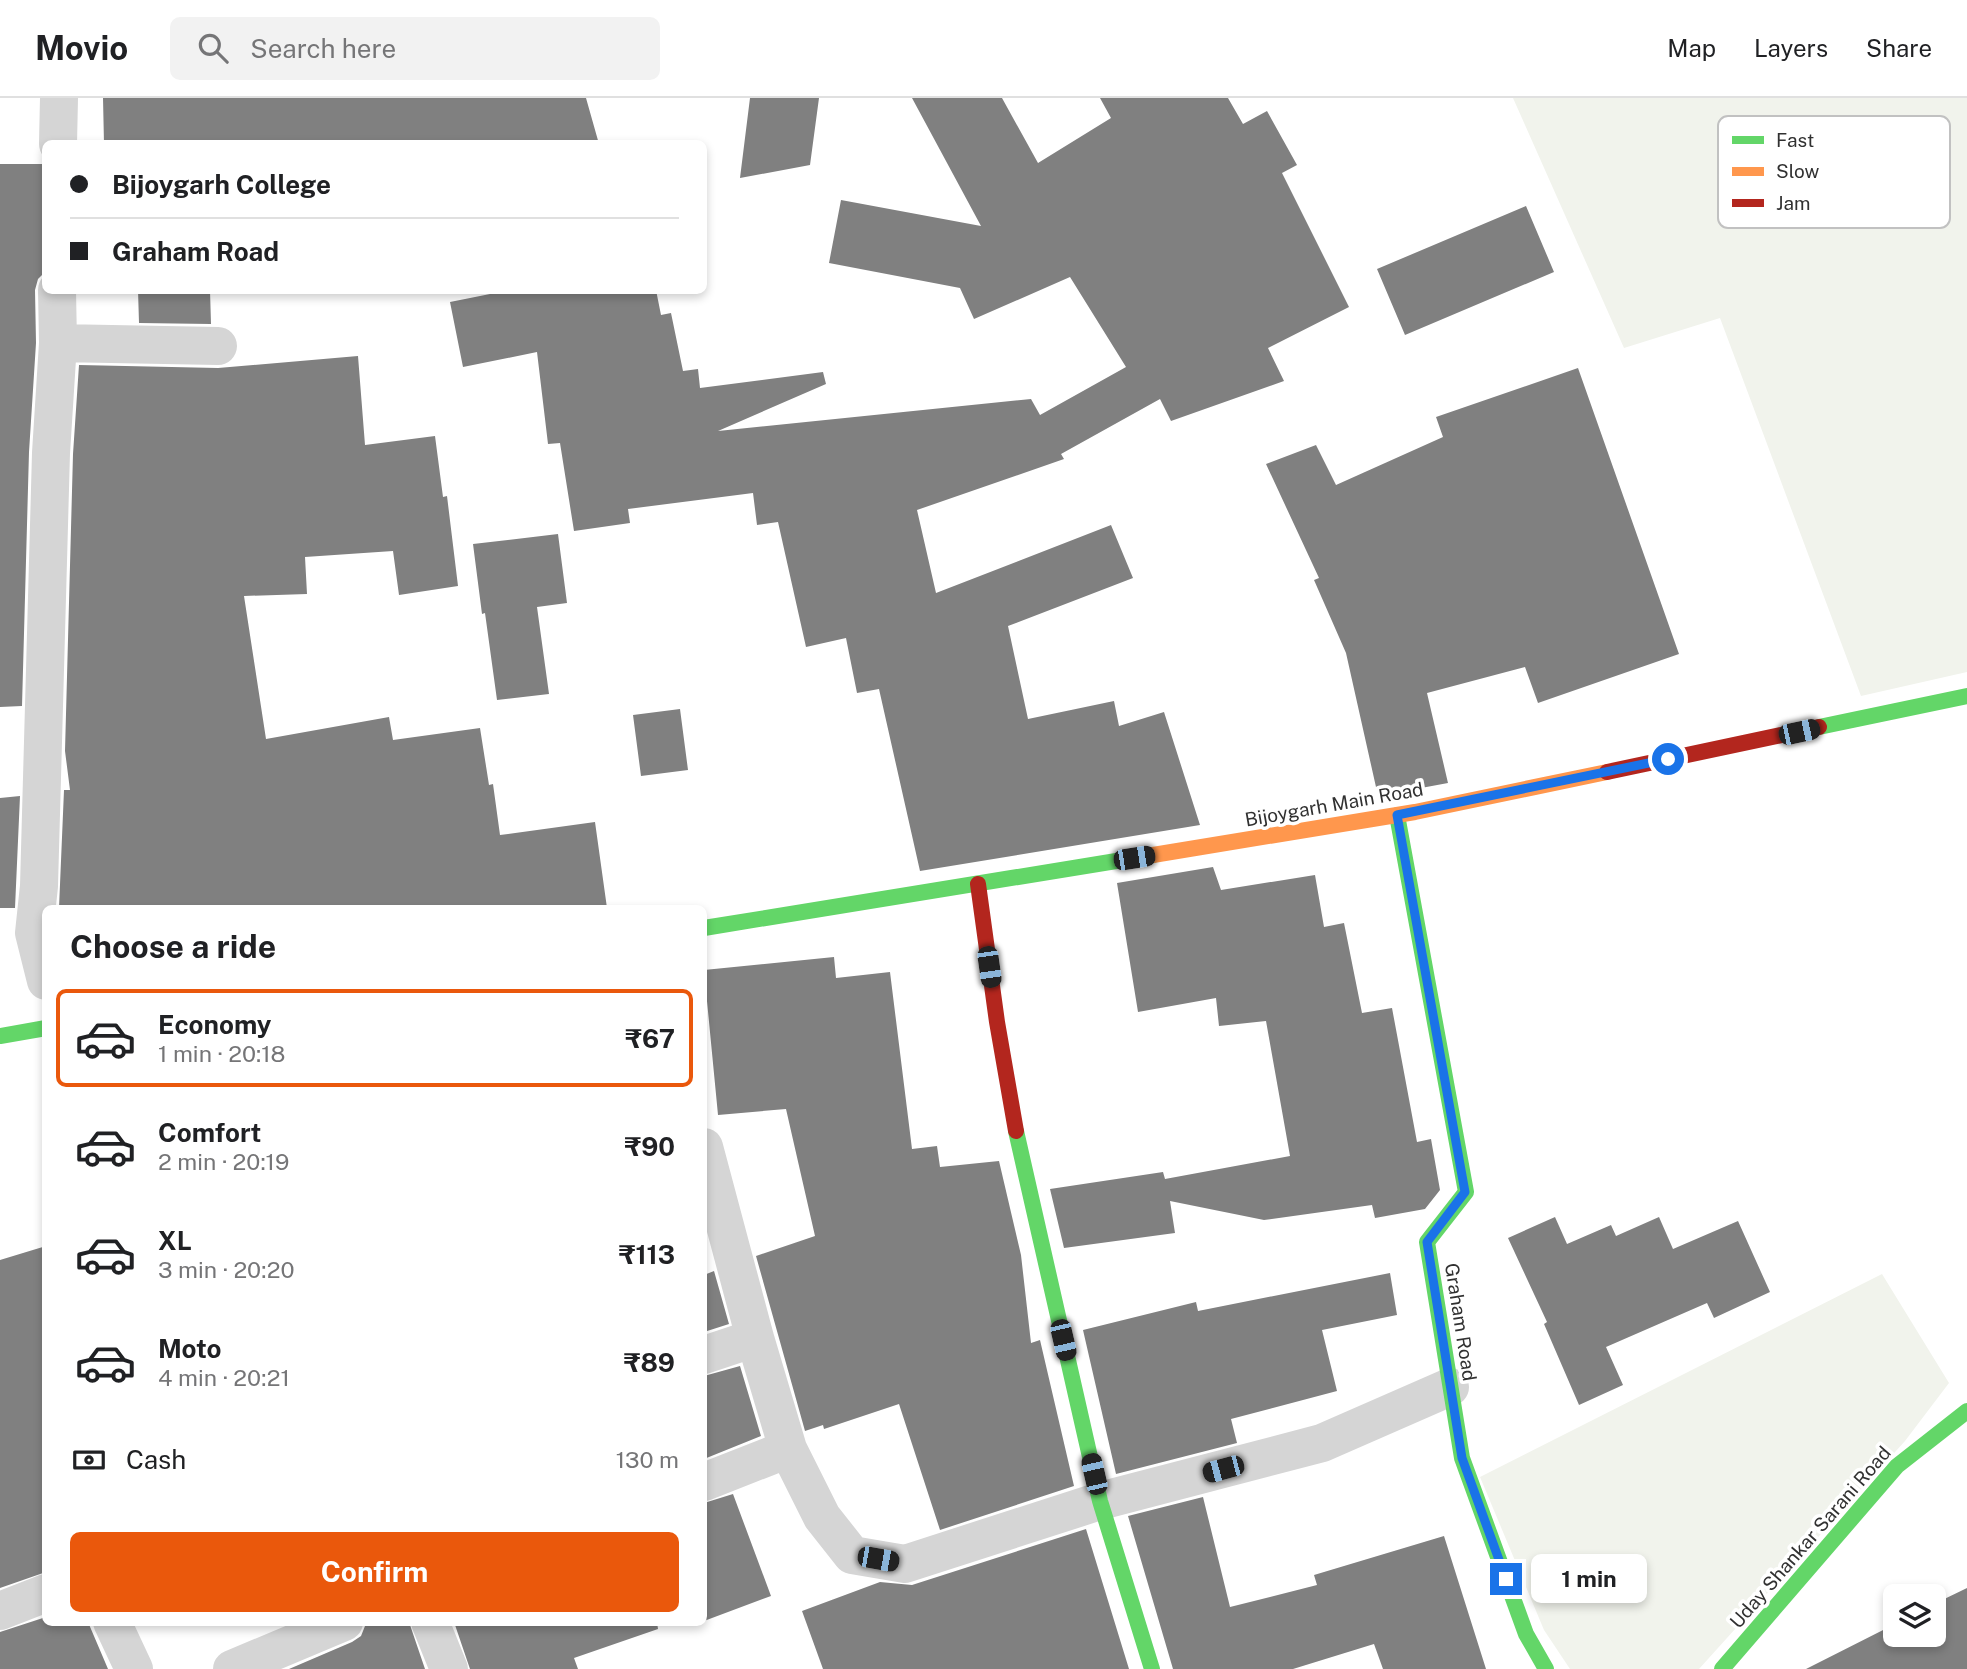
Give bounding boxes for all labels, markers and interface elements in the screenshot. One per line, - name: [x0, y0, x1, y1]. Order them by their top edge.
- search box: [170, 17, 660, 80]
- text: Movio: [35, 29, 128, 67]
- icon: search: [194, 29, 232, 67]
- text: Search here: [250, 33, 396, 64]
- text: Map: [1667, 34, 1716, 62]
- text: Layers: [1754, 34, 1828, 62]
- text: Share: [1866, 34, 1932, 62]
- legend: [1718, 116, 1950, 228]
- text: Fast: [1776, 129, 1814, 151]
- text: Slow: [1776, 160, 1820, 182]
- text: Bijoygarh College: [112, 169, 331, 200]
- text: Jam: [1776, 192, 1810, 214]
- text: Graham Road: [112, 236, 279, 267]
- car: [1777, 717, 1822, 747]
- route start: [1652, 743, 1684, 775]
- street label: Bijoygarh Main Road: [1243, 777, 1425, 831]
- car: [1112, 844, 1157, 872]
- text: Choose a ride: [70, 928, 276, 965]
- car: [976, 945, 1003, 989]
- icon: car: [74, 1007, 137, 1070]
- text: Economy: [158, 1009, 271, 1040]
- text: ₹67: [625, 1023, 675, 1054]
- text: 1 min · 20:18: [158, 1040, 286, 1067]
- icon: car: [74, 1115, 137, 1178]
- text: Comfort: [158, 1117, 261, 1148]
- text: ₹90: [624, 1131, 675, 1162]
- text: 2 min · 20:19: [158, 1148, 289, 1175]
- icon: car: [74, 1223, 137, 1286]
- text: XL: [158, 1225, 192, 1256]
- text: ₹113: [619, 1239, 675, 1270]
- text: 3 min · 20:20: [158, 1256, 295, 1283]
- street label: Graham Road: [1441, 1262, 1481, 1382]
- car: [1049, 1317, 1078, 1363]
- icon: car: [74, 1331, 137, 1394]
- text: Moto: [158, 1333, 221, 1364]
- text: ₹89: [624, 1347, 675, 1378]
- text: 4 min · 20:21: [158, 1364, 290, 1391]
- icon: cash: [70, 1441, 108, 1479]
- street label: Uday Shankar Sarani Road: [1725, 1442, 1895, 1632]
- text: Cash: [126, 1444, 186, 1475]
- text: 130 m: [616, 1446, 679, 1473]
- car: [1080, 1451, 1109, 1497]
- car: [1200, 1453, 1247, 1485]
- button: Confirm: [70, 1532, 679, 1612]
- car: [856, 1545, 901, 1573]
- callout: 1 min: [1530, 1554, 1646, 1604]
- route end: [1490, 1563, 1522, 1595]
- text: 1 min: [1561, 1565, 1617, 1592]
- map controls: [1883, 1584, 1946, 1647]
- button: layers: [1883, 1584, 1946, 1647]

